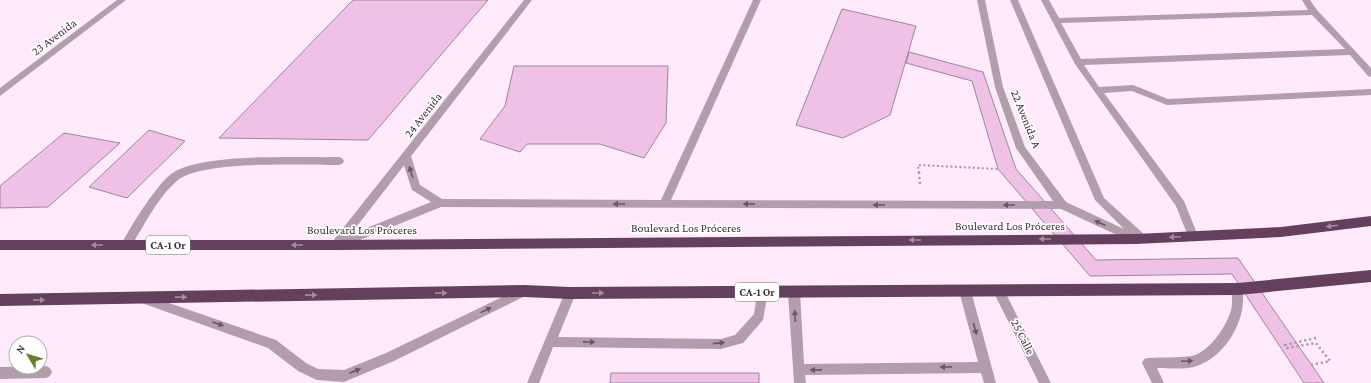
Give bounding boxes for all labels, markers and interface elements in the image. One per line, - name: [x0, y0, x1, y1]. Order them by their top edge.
- street label: 23 Avenida: [29, 15, 79, 58]
- street label: 22 Avenida A: [1008, 88, 1044, 150]
- street label: 24 Avenida: [401, 90, 445, 140]
- one-way arrow: [408, 166, 414, 178]
- one-way arrow: [612, 201, 625, 207]
- one-way arrow: [742, 201, 755, 207]
- one-way arrow: [872, 202, 885, 208]
- one-way arrow: [1002, 202, 1015, 208]
- street label: Boulevard Los Próceres: [955, 219, 1065, 233]
- one-way arrow: [1094, 219, 1106, 225]
- street label: Boulevard Los Próceres: [631, 221, 741, 235]
- street label: Boulevard Los Próceres: [307, 223, 417, 237]
- one-way arrow: [1326, 223, 1338, 229]
- one-way arrow: [1169, 233, 1181, 240]
- road number: CA-1 Or: [146, 236, 190, 254]
- one-way arrow: [1038, 236, 1051, 242]
- one-way arrow: [908, 237, 921, 243]
- one-way arrow: [90, 242, 103, 248]
- one-way arrow: [290, 242, 303, 248]
- road number: CA-1 Or: [735, 283, 779, 301]
- one-way arrow: [435, 290, 448, 296]
- one-way arrow: [592, 290, 605, 296]
- one-way arrow: [305, 292, 318, 298]
- one-way arrow: [175, 294, 187, 301]
- one-way arrow: [33, 296, 45, 303]
- one-way arrow: [480, 307, 491, 313]
- one-way arrow: [792, 309, 798, 322]
- street label: 25 Calle: [1008, 317, 1038, 357]
- one-way arrow: [213, 322, 225, 328]
- one-way arrow: [972, 323, 978, 335]
- north arrow: [8, 335, 48, 375]
- one-way arrow: [583, 339, 596, 345]
- one-way arrow: [713, 340, 725, 346]
- text: N: [13, 342, 27, 355]
- one-way arrow: [1181, 358, 1193, 365]
- one-way arrow: [939, 364, 952, 370]
- one-way arrow: [809, 367, 822, 373]
- one-way arrow: [350, 368, 361, 374]

